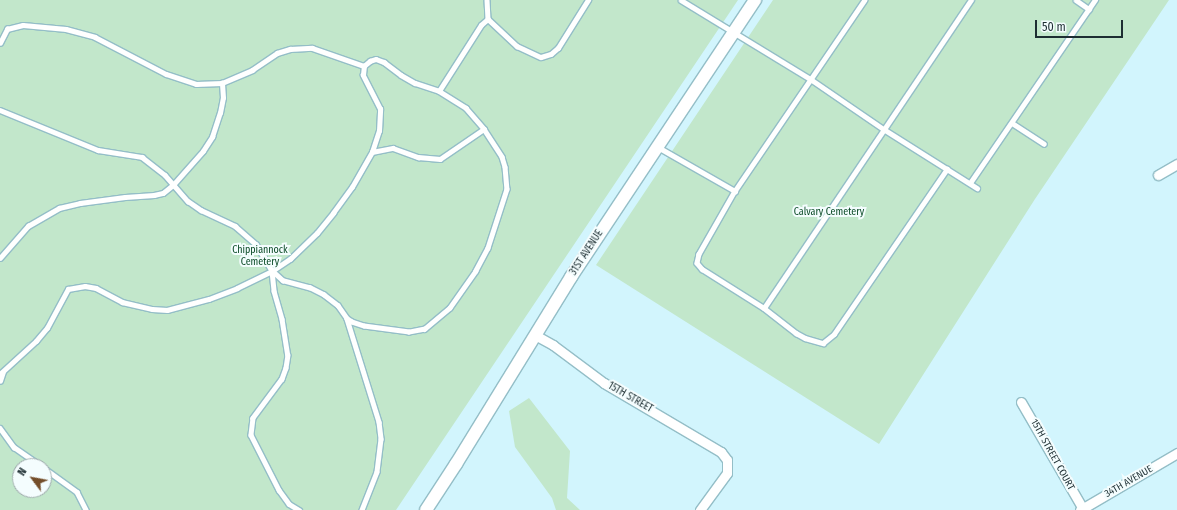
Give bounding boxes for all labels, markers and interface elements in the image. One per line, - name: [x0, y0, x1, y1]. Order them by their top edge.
- scale bar: [1037, 12, 1125, 38]
- text: 50 m: [1042, 20, 1066, 34]
- park label: Calvary Cemetery: [794, 207, 864, 219]
- street label: 31ST AVENUE: [568, 228, 606, 278]
- park label: Chippiannock Cemetery: [232, 244, 288, 268]
- street label: 15TH STREET: [605, 380, 655, 416]
- street label: 15TH STREET COURT: [1028, 417, 1076, 493]
- north arrow: [12, 458, 52, 498]
- street label: 34TH AVENUE: [1103, 463, 1155, 501]
- text: N: [15, 466, 30, 478]

